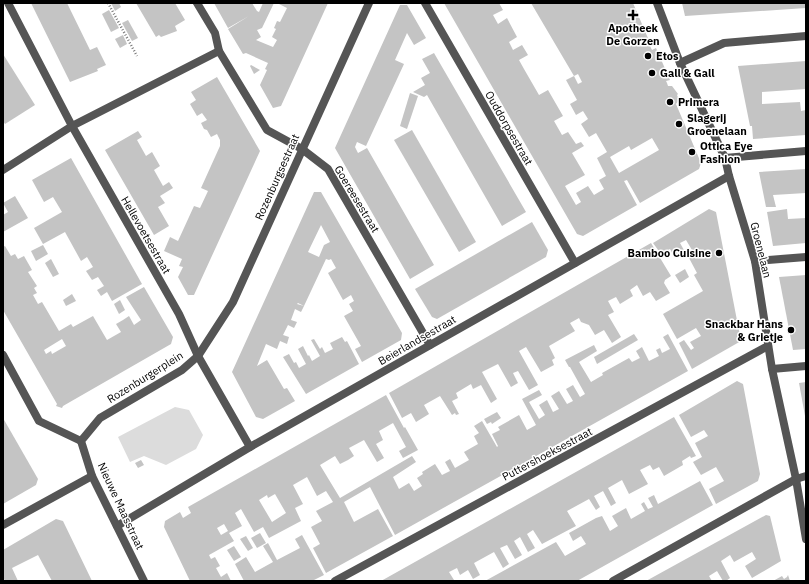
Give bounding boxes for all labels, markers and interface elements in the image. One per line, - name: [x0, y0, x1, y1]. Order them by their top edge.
- marker: Apotheek De Gorzen: [628, 10, 638, 20]
- place label: Apotheek De Gorzen: [606, 21, 660, 48]
- place label: Etos: [656, 49, 679, 63]
- marker: Etos: [643, 51, 653, 61]
- place label: Gall & Gall: [660, 66, 715, 80]
- marker: Gall & Gall: [647, 68, 657, 78]
- street label: Ouddorpsestraat: [482, 88, 536, 168]
- place label: Primera: [678, 95, 719, 109]
- marker: Primera: [665, 97, 675, 107]
- place label: Slagerij Groenelaan: [687, 111, 747, 138]
- marker: Slagerij Groenelaan: [674, 119, 684, 129]
- street label: Rozenburgsestraat: [252, 132, 302, 222]
- place label: Ottica Eye Fashion: [700, 139, 753, 166]
- marker: Ottica Eye Fashion: [687, 147, 697, 157]
- street label: Goereesestraat: [331, 163, 383, 235]
- street label: Hellevoetsestraat: [118, 194, 174, 276]
- street label: Groenelaan: [747, 221, 775, 279]
- place label: Bamboo Cuisine: [628, 246, 711, 260]
- marker: Bamboo Cuisine: [714, 248, 724, 258]
- street label: Beierlandsestraat: [376, 312, 459, 368]
- place label: Snackbar Hans & Grietje: [705, 317, 783, 344]
- marker: Snackbar Hans & Grietje: [786, 325, 796, 335]
- street label: Rozenburgerplein: [104, 348, 186, 406]
- street label: Puttershoeksestraat: [499, 424, 595, 484]
- street label: Nieuwe Maasstraat: [95, 460, 147, 552]

